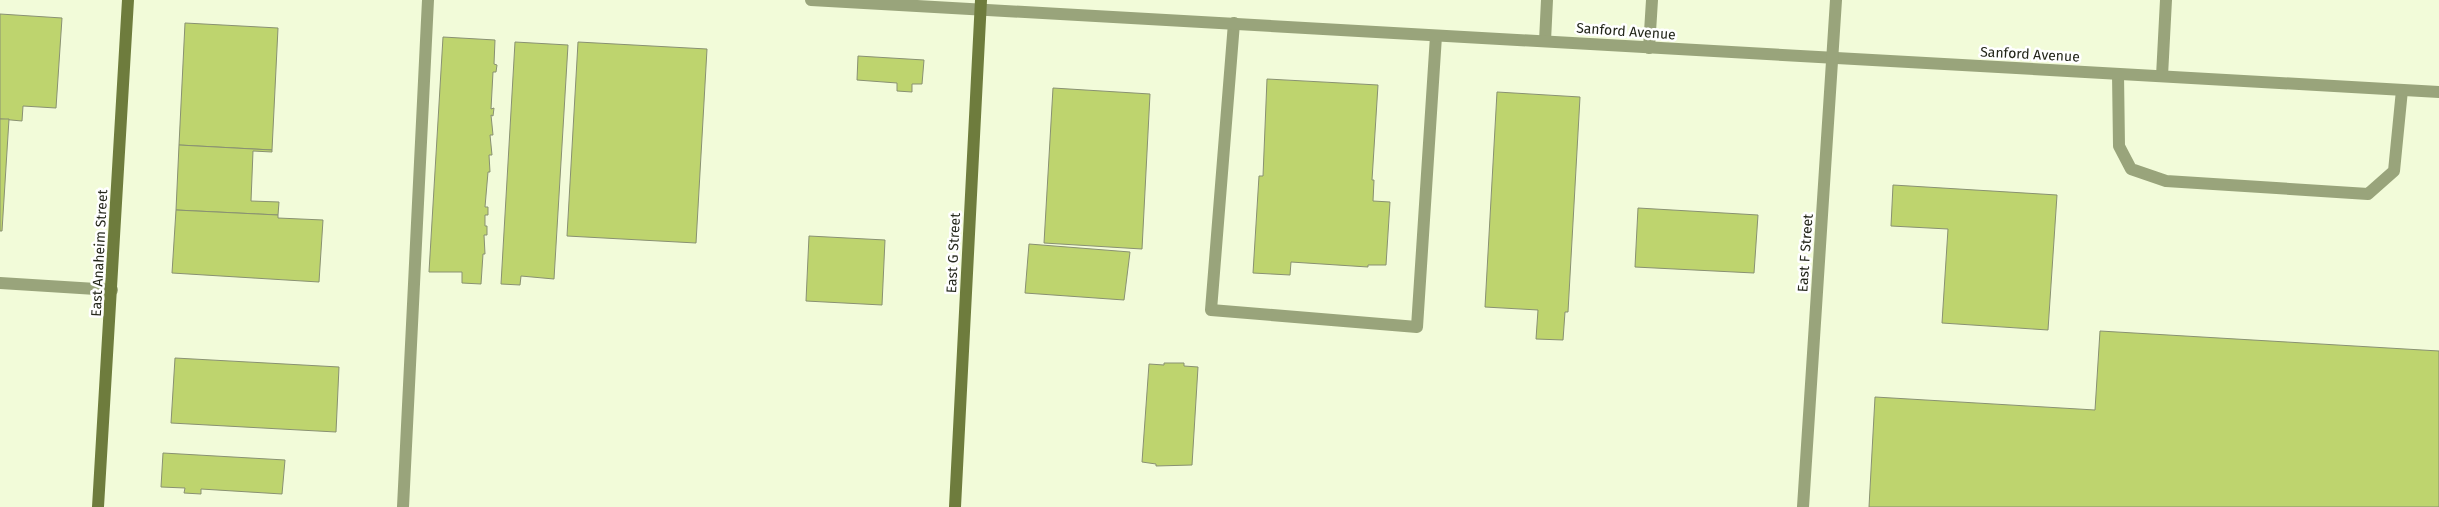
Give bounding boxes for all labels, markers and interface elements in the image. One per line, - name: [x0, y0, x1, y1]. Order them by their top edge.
- street label: Sanford Avenue: [1576, 20, 1676, 43]
- street label: Sanford Avenue: [1980, 43, 2080, 66]
- street label: East Anaheim Street: [88, 188, 111, 317]
- street label: East G Street: [943, 211, 964, 294]
- street label: East F Street: [1794, 212, 1817, 293]

